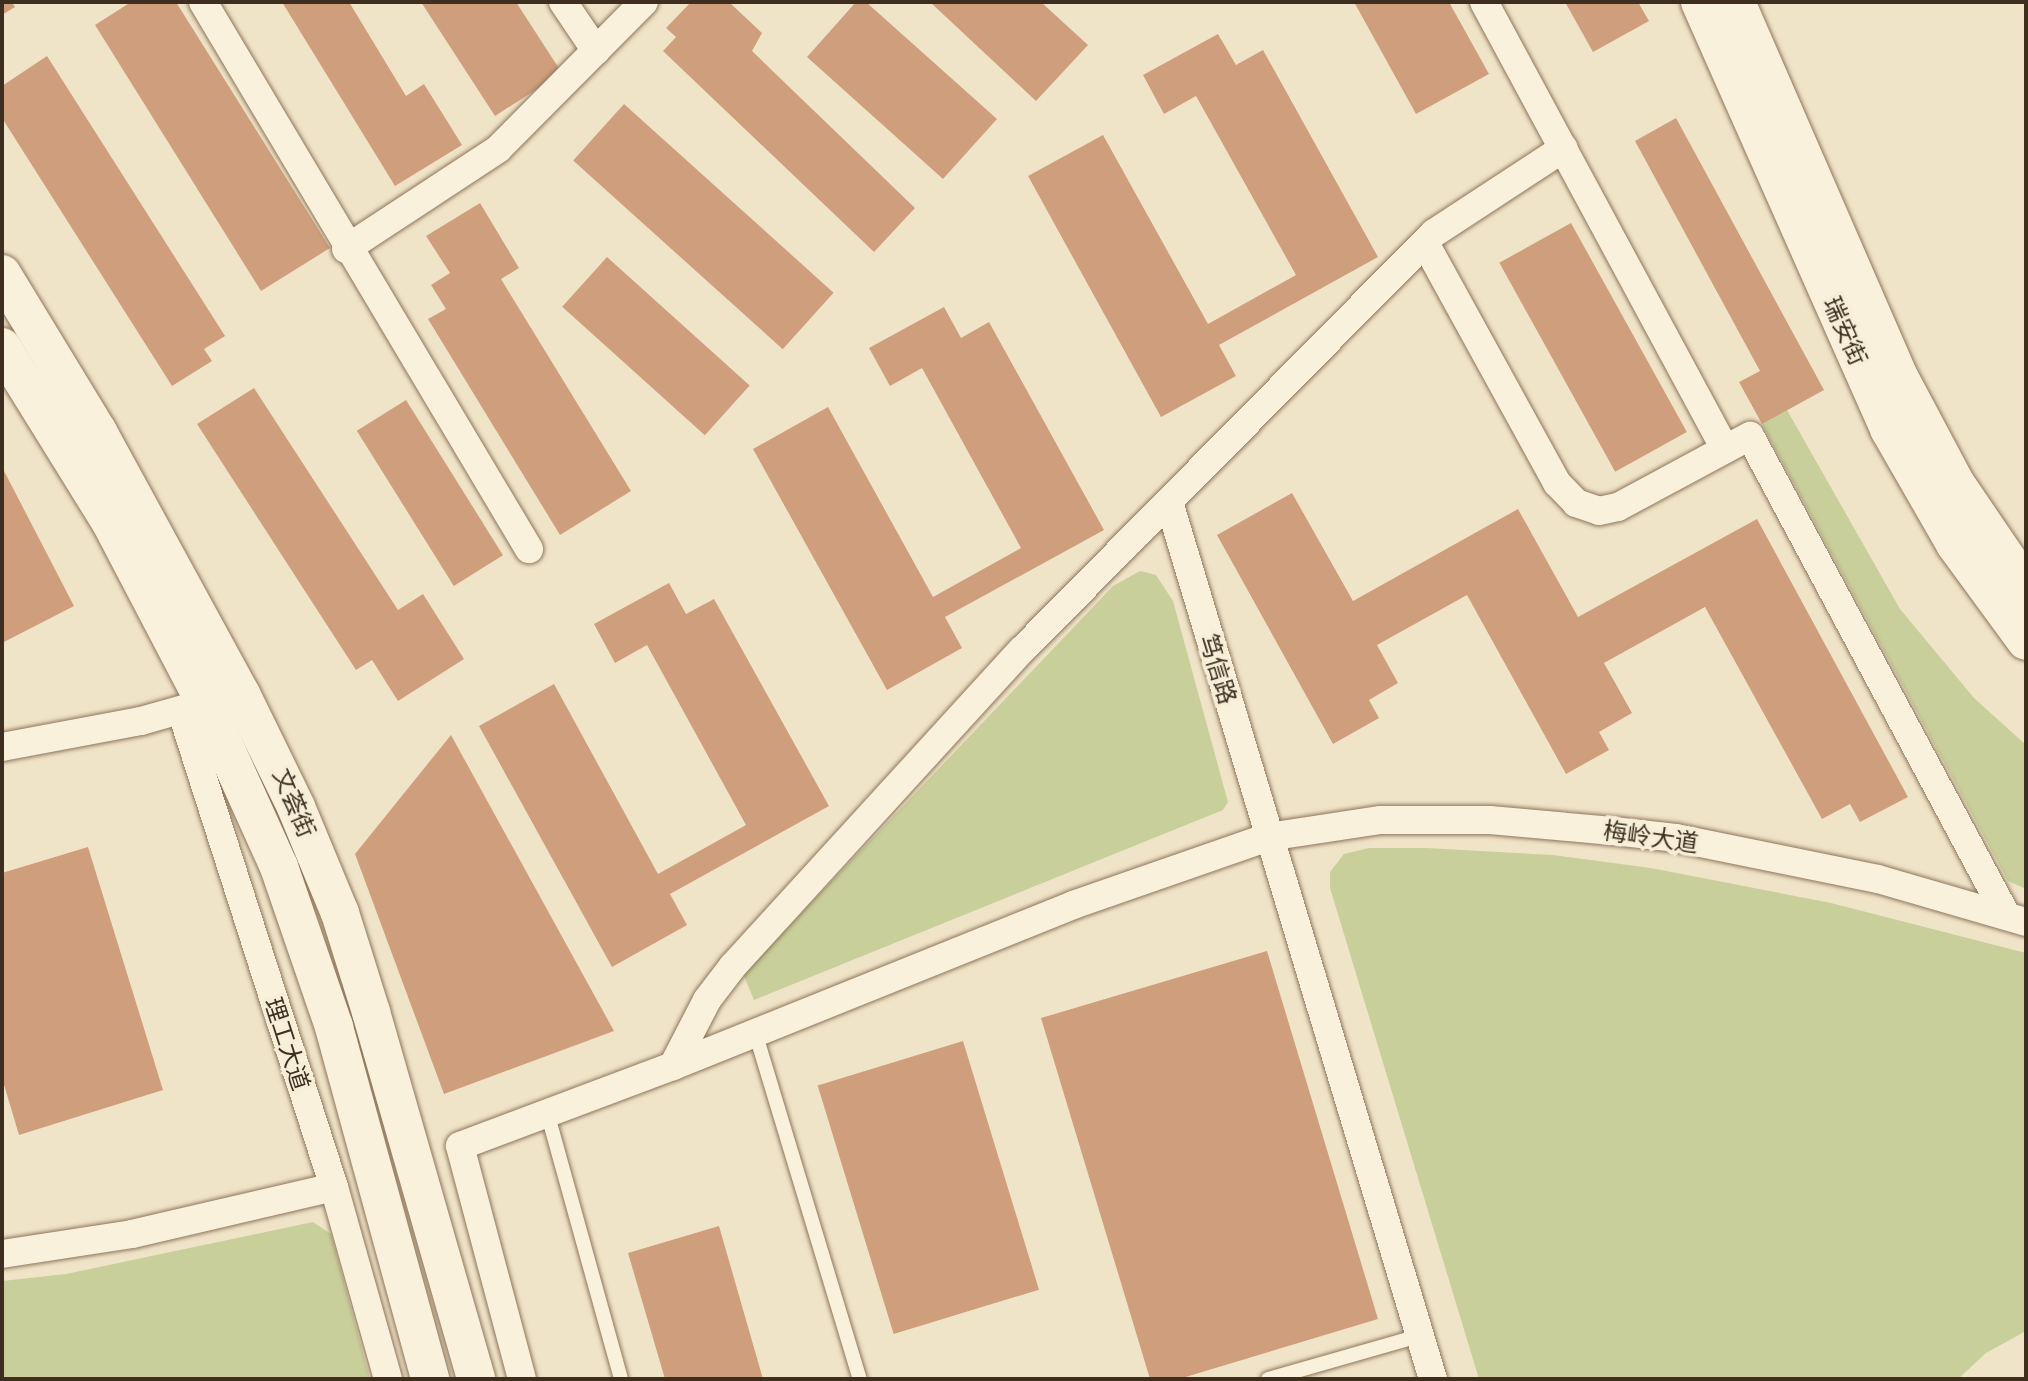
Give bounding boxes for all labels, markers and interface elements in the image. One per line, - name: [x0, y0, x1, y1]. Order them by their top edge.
- street label: 瑞安街: [1817, 292, 1873, 370]
- street label: 笃信路: [1194, 630, 1242, 708]
- street label: 文荟街: [267, 764, 321, 842]
- street label: 梅岭大道: [1601, 816, 1701, 858]
- street label: 理工大道: [258, 994, 316, 1094]

